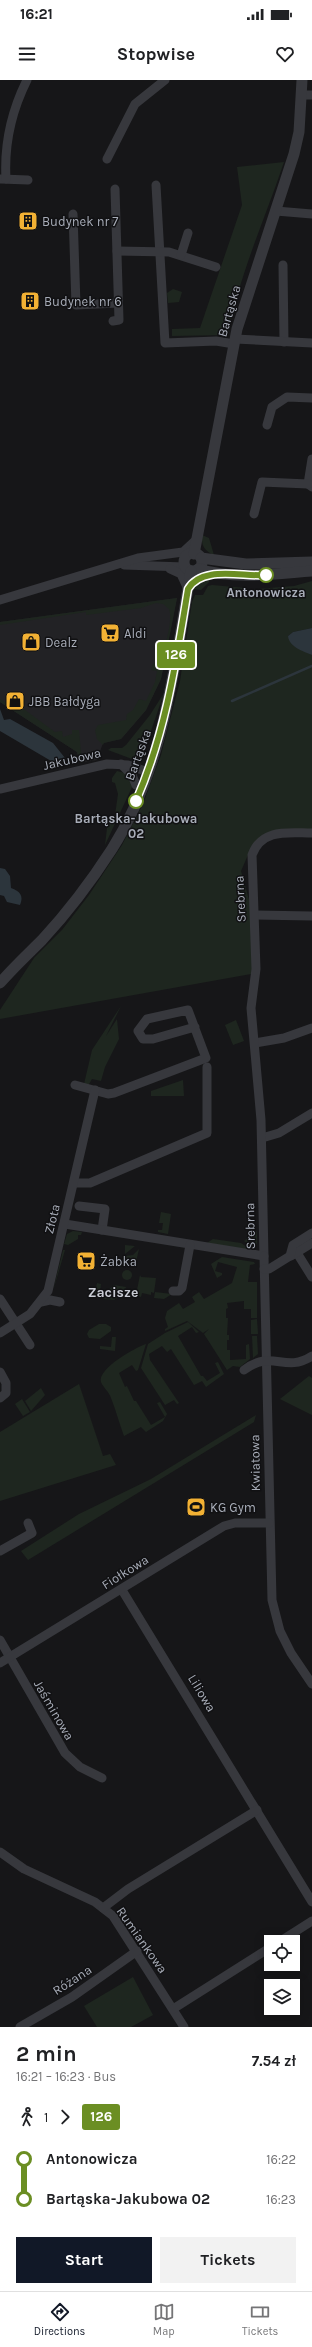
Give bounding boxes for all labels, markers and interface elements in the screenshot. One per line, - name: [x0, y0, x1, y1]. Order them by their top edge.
- text: 16:21: [20, 5, 53, 23]
- icon: menu: [16, 43, 38, 65]
- text: Stopwise: [117, 43, 195, 65]
- icon: heart: [274, 43, 296, 65]
- building icon: Budynek nr 7: [17, 210, 39, 232]
- place label: Budynek nr 7: [42, 214, 118, 229]
- street label: Bartąska: [214, 283, 244, 339]
- building icon: Budynek nr 6: [19, 290, 41, 312]
- place label: Budynek nr 6: [44, 294, 122, 309]
- marker: Antonowicza: [258, 567, 274, 583]
- place label: Antonowicza: [226, 585, 306, 600]
- supermarket icon: Aldi: [99, 622, 121, 644]
- place label: Aldi: [124, 626, 147, 641]
- shop icon: Dealz: [20, 631, 42, 653]
- place label: Dealz: [45, 635, 77, 650]
- line badge: 126: [153, 642, 199, 668]
- text: 126: [165, 646, 187, 663]
- shop icon: JBB Bałdyga: [4, 690, 26, 712]
- place label: JBB Bałdyga: [29, 694, 101, 709]
- street label: Bartąska: [122, 727, 154, 783]
- street label: Jakubowa: [42, 745, 102, 773]
- marker: Bartąska-Jakubowa 02: [128, 793, 144, 809]
- place label: Bartąska-Jakubowa 02: [75, 811, 197, 841]
- street label: Srebrna: [231, 875, 249, 923]
- street label: Złota: [41, 1202, 63, 1236]
- street label: Srebrna: [242, 1203, 258, 1249]
- supermarket icon: Żabka: [75, 1250, 97, 1272]
- place label: Żabka: [100, 1254, 137, 1269]
- district label: Zacisze: [88, 1284, 138, 1301]
- street label: Kwiatowa: [247, 1434, 263, 1492]
- sports icon: KG Gym: [185, 1496, 207, 1518]
- place label: KG Gym: [210, 1500, 256, 1515]
- street label: Fiołkowa: [99, 1552, 151, 1592]
- street label: Liliowa: [185, 1671, 219, 1715]
- street label: Jaśminowa: [31, 1677, 77, 1743]
- street label: Rumiankowa: [114, 1904, 170, 1976]
- map controls: [264, 1935, 300, 2015]
- button: locate: [264, 1935, 300, 1971]
- street label: Różana: [50, 1962, 94, 1998]
- button: layers: [264, 1979, 300, 2015]
- text: 2 min: [16, 2041, 77, 2067]
- text: 7.54 zł: [252, 2052, 296, 2070]
- text: 16:21 – 16:23 · Bus: [16, 2069, 116, 2084]
- icon: walk: [16, 2106, 38, 2128]
- icon: forward: [54, 2106, 76, 2128]
- text: 126: [90, 2108, 112, 2125]
- text: 1: [44, 2110, 48, 2125]
- text: Antonowicza: [46, 2150, 137, 2168]
- text: 16:22: [266, 2152, 296, 2167]
- text: Bartąska-Jakubowa 02: [46, 2190, 210, 2208]
- text: 16:23: [266, 2192, 296, 2207]
- button: Start: [16, 2237, 152, 2283]
- button: Tickets: [160, 2237, 296, 2283]
- tab: Directions: [34, 2301, 85, 2338]
- tab: Map: [153, 2301, 175, 2338]
- tab: Tickets: [242, 2301, 278, 2338]

